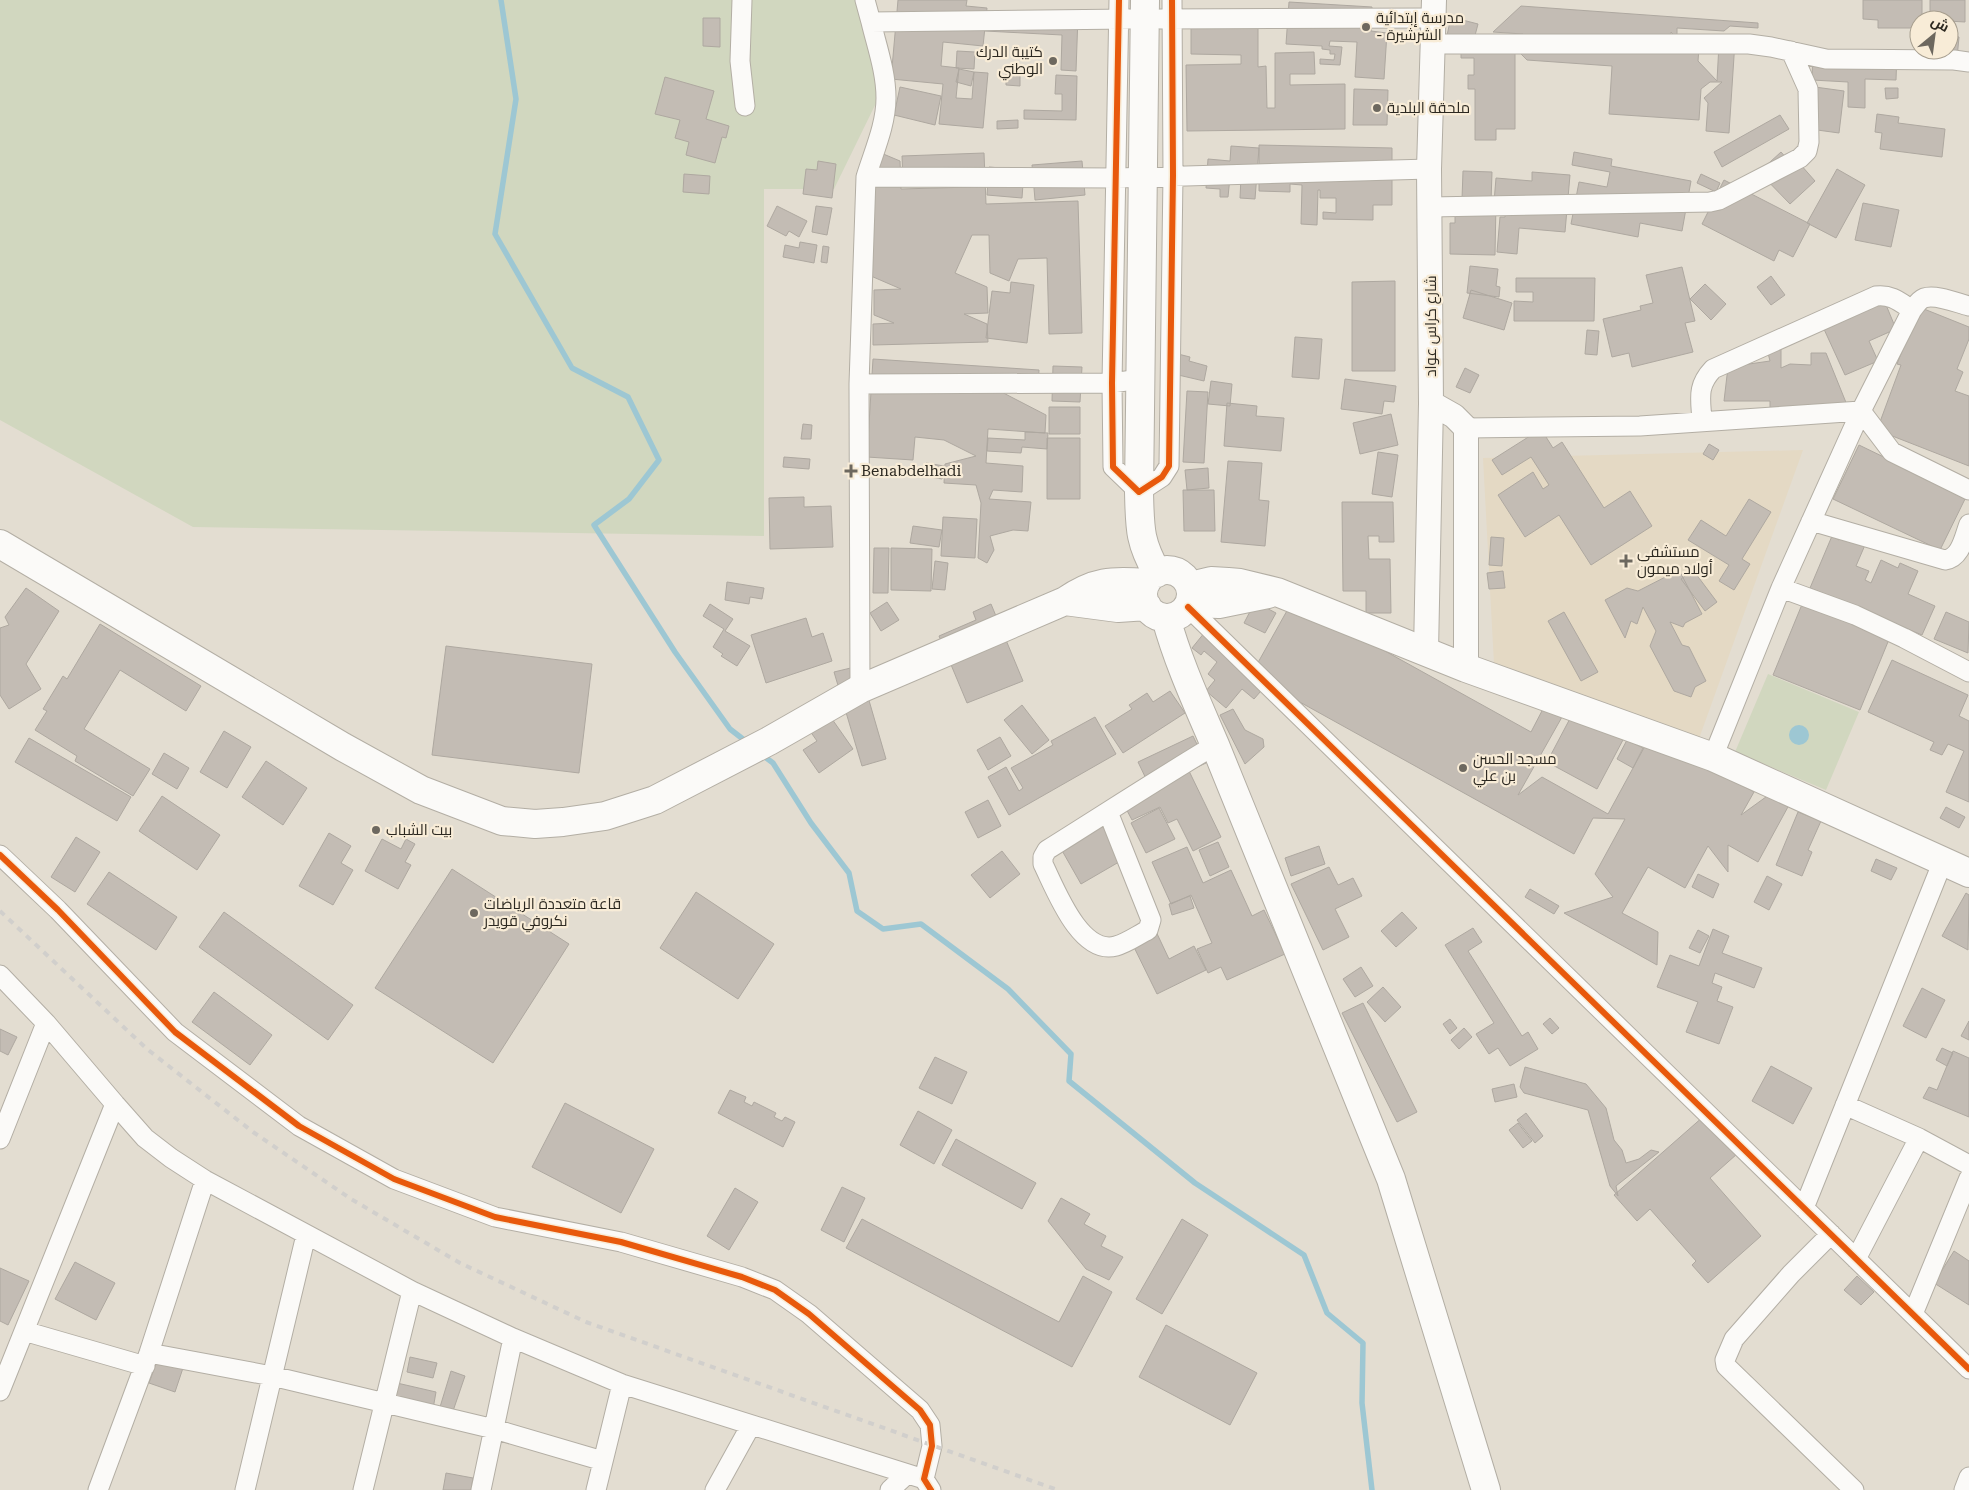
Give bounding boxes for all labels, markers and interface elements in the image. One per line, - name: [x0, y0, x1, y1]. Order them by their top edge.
- place label: مدرسة إبتدائية - الشرشيرة: [1376, 9, 1464, 44]
- north arrow: [1909, 10, 1959, 60]
- text: ش: [1928, 12, 1952, 36]
- marker: مدرسة إبتدائية - الشرشيرة: [1360, 21, 1372, 33]
- place label: كتيبة الدرك الوطني: [976, 43, 1043, 81]
- marker: كتيبة الدرك الوطني: [1047, 55, 1059, 67]
- place label: ملحقة البلدية: [1387, 99, 1470, 117]
- marker: ملحقة البلدية: [1371, 102, 1383, 114]
- street label: شارع كراس عواد: [1422, 275, 1442, 377]
- place label: Benabdelhadi: [861, 462, 961, 480]
- marker: Benabdelhadi: [845, 465, 857, 477]
- place label: مستشفى أولاد ميمون: [1637, 543, 1713, 579]
- marker: مستشفى أولاد ميمون: [1619, 554, 1633, 568]
- place label: مسجد الحسن بن علي: [1473, 750, 1557, 788]
- marker: مسجد الحسن بن علي: [1457, 762, 1469, 774]
- place label: بيت الشباب: [386, 821, 452, 839]
- marker: بيت الشباب: [370, 824, 382, 836]
- place label: قاعة متعددة الرياضات نكروفي قويدر: [483, 895, 621, 933]
- marker: قاعة متعددة الرياضات نكروفي قويدر: [468, 907, 480, 919]

